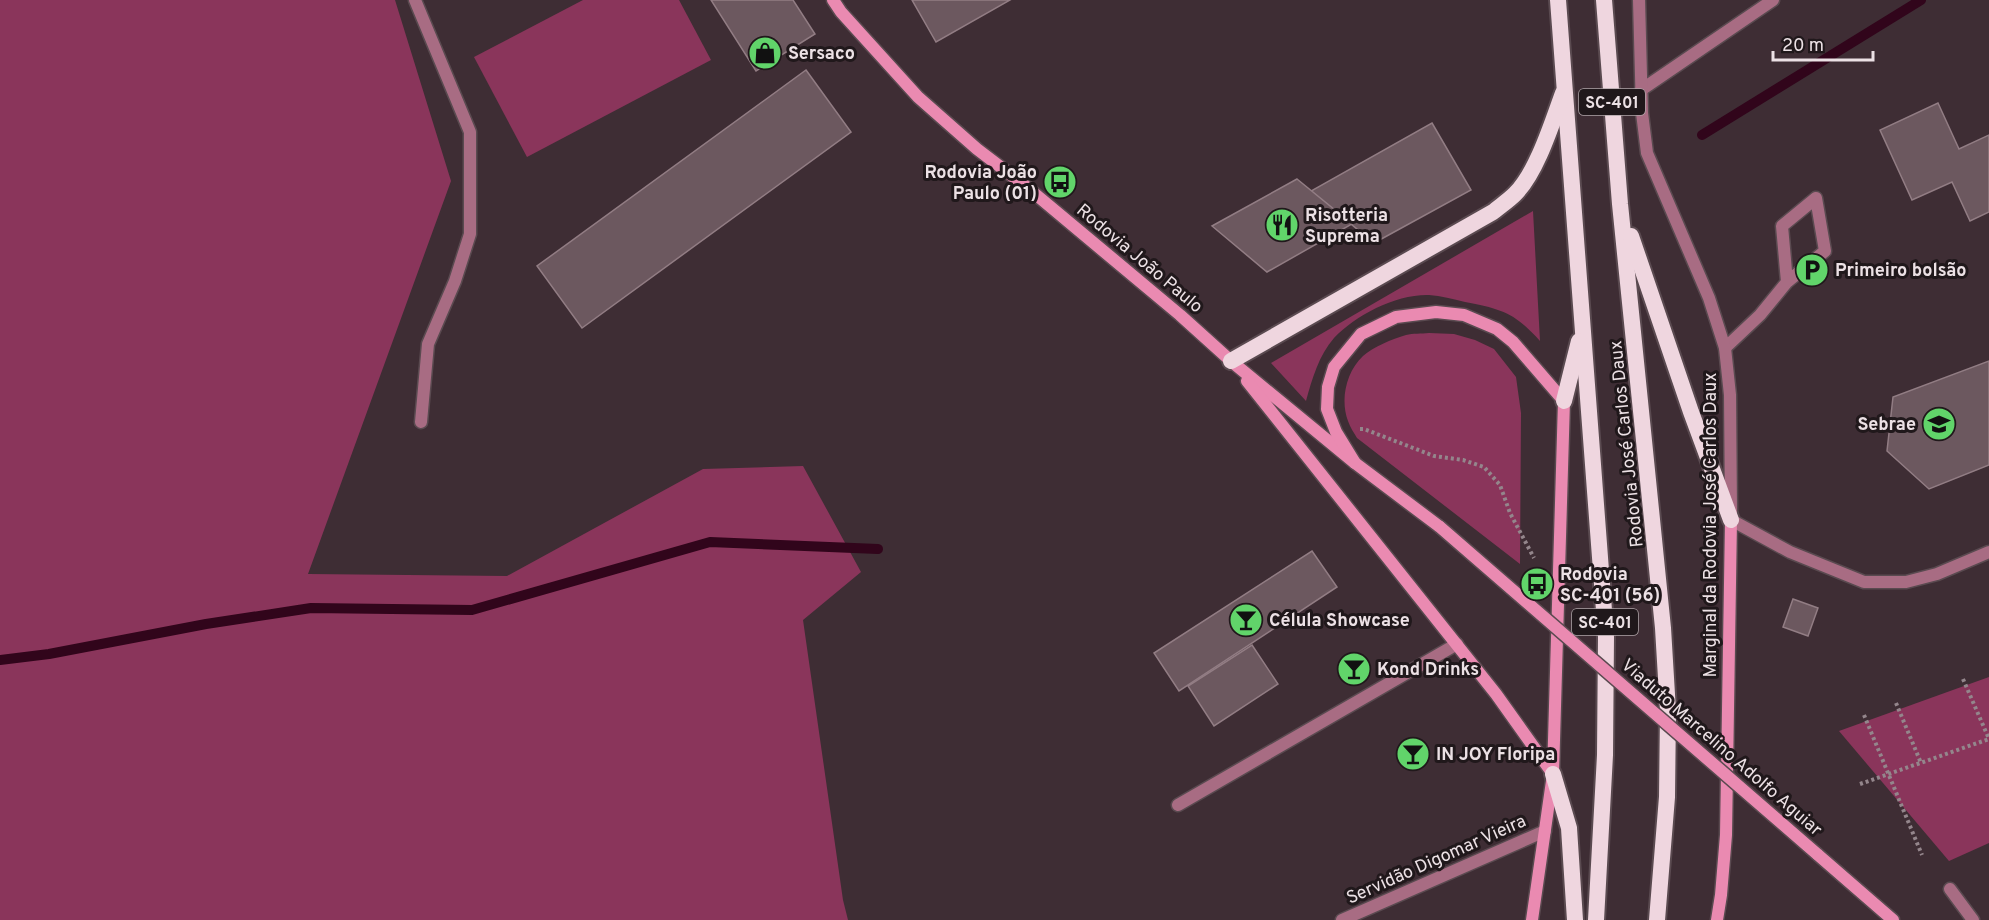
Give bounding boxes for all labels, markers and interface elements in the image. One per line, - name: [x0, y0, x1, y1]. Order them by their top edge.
- scale bar: [1773, 24, 1874, 62]
- shop icon: Sersaco: [747, 35, 783, 71]
- text: 20 m: [1782, 35, 1824, 58]
- place label: Sersaco: [788, 43, 855, 66]
- road number: SC-401: [1579, 89, 1645, 115]
- place label: Rodovia João Paulo (01): [924, 162, 1037, 206]
- bus stop icon: Rodovia João Paulo (01): [1042, 164, 1078, 200]
- street label: Rodovia João Paulo: [1071, 199, 1207, 319]
- place label: Risotteria Suprema: [1305, 205, 1388, 249]
- restaurant icon: Risotteria Suprema: [1264, 207, 1300, 243]
- parking icon: Primeiro bolsão: [1794, 252, 1830, 288]
- place label: Primeiro bolsão: [1835, 260, 1967, 283]
- street label: Rodovia José Carlos Daux: [1605, 339, 1650, 548]
- street label: Marginal da Rodovia José Carlos Daux: [1700, 372, 1723, 678]
- school or university icon: Sebrae: [1921, 406, 1957, 442]
- place label: Sebrae: [1858, 414, 1916, 437]
- place label: Rodovia SC-401 (56): [1560, 564, 1660, 608]
- bus stop icon: Rodovia SC-401 (56): [1519, 566, 1555, 602]
- bar icon: Célula Showcase: [1228, 602, 1264, 638]
- road number: SC-401: [1572, 609, 1638, 635]
- place label: Célula Showcase: [1269, 610, 1410, 633]
- bar icon: Kond Drinks: [1336, 651, 1372, 687]
- street label: Viaduto Marcelino Adolfo Aguiar: [1616, 654, 1826, 842]
- place label: Kond Drinks: [1377, 659, 1479, 682]
- bar icon: IN JOY Floripa: [1395, 736, 1431, 772]
- place label: IN JOY Floripa: [1436, 744, 1555, 767]
- street label: Servidão Digomar Vieira: [1343, 810, 1530, 910]

